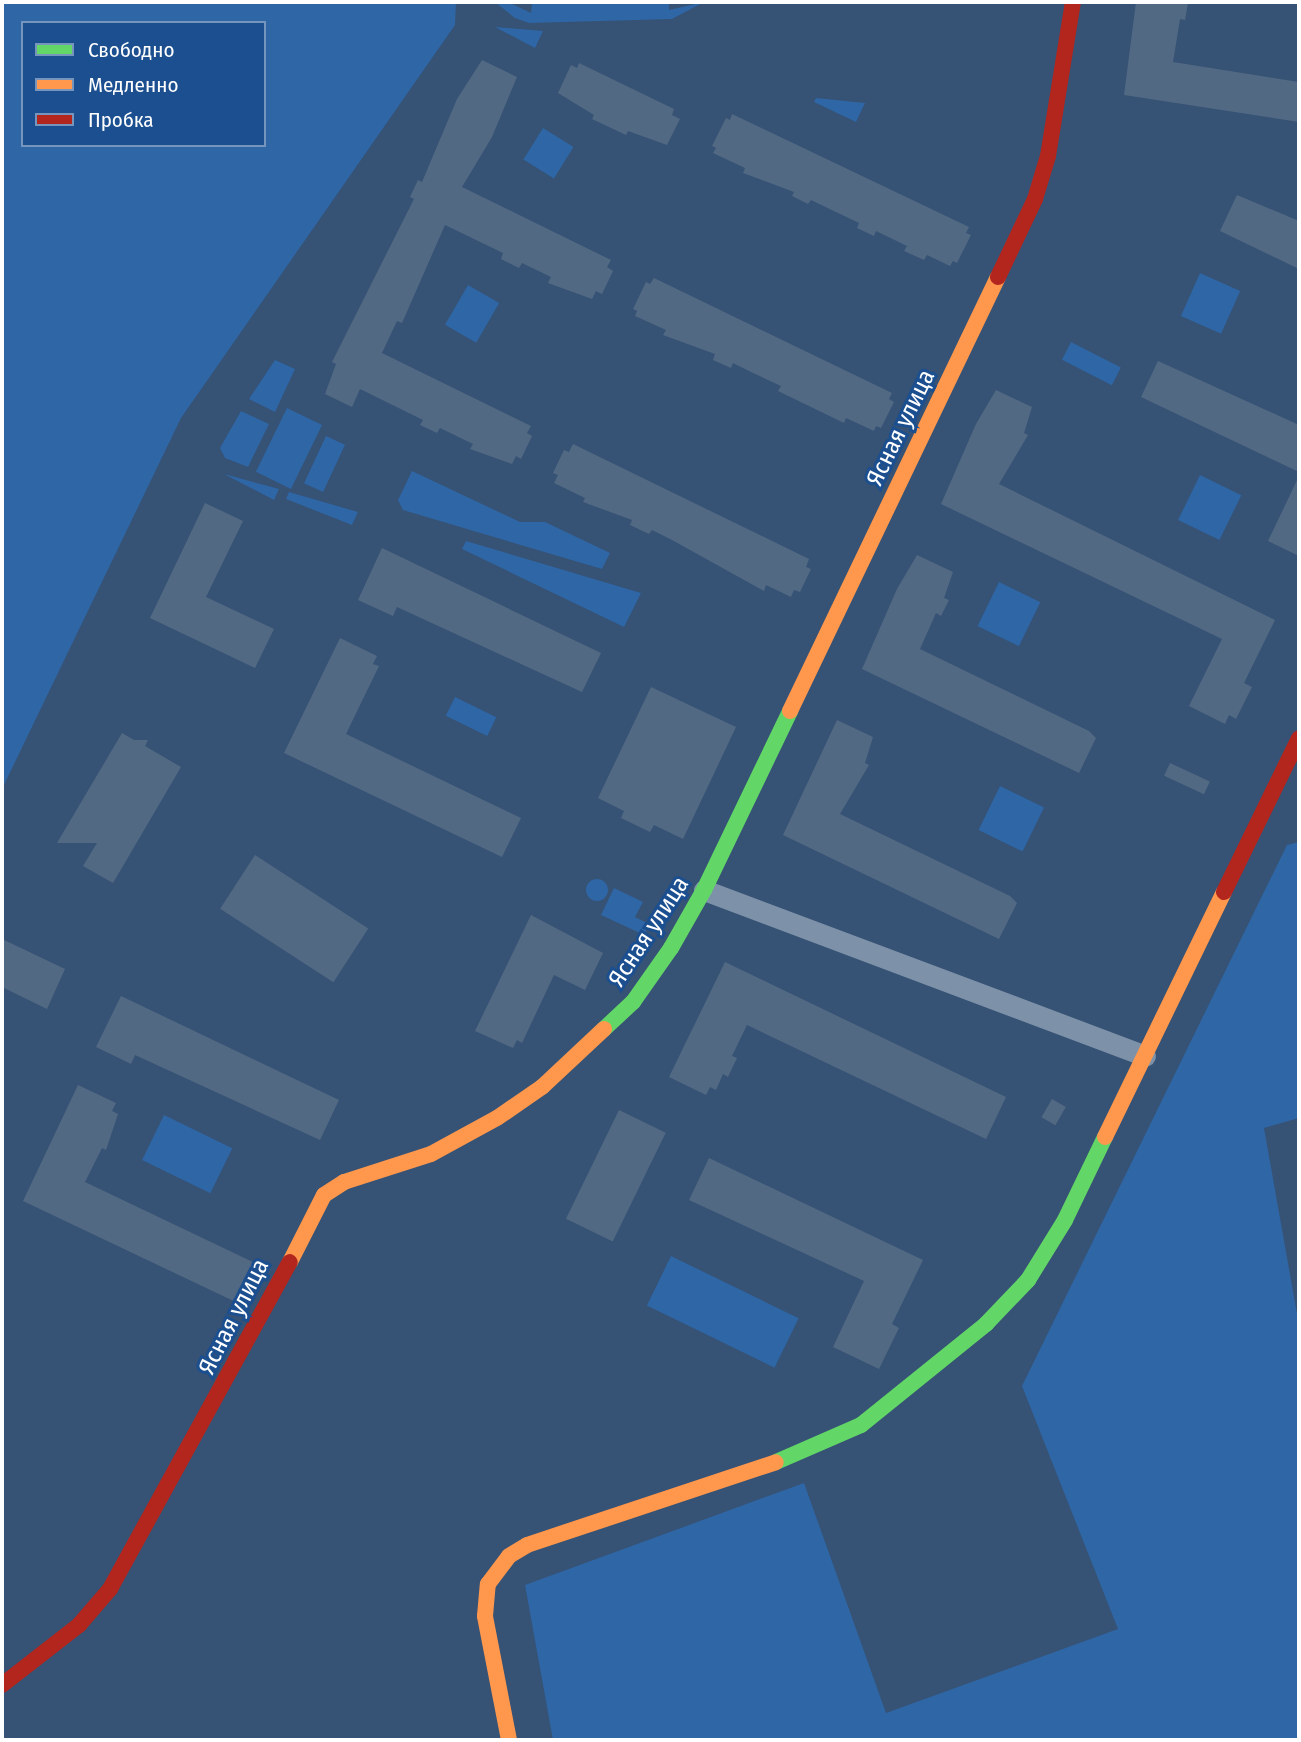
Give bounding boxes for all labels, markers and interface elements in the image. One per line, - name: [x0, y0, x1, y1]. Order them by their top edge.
- legend: [21, 21, 266, 147]
- text: Свободно: [88, 37, 174, 63]
- text: Медленно: [88, 72, 178, 98]
- text: Пробка: [88, 107, 154, 133]
- street label: Ясная улица: [861, 365, 941, 491]
- street label: Ясная улица: [603, 871, 695, 993]
- street label: Ясная улица: [193, 1254, 275, 1380]

